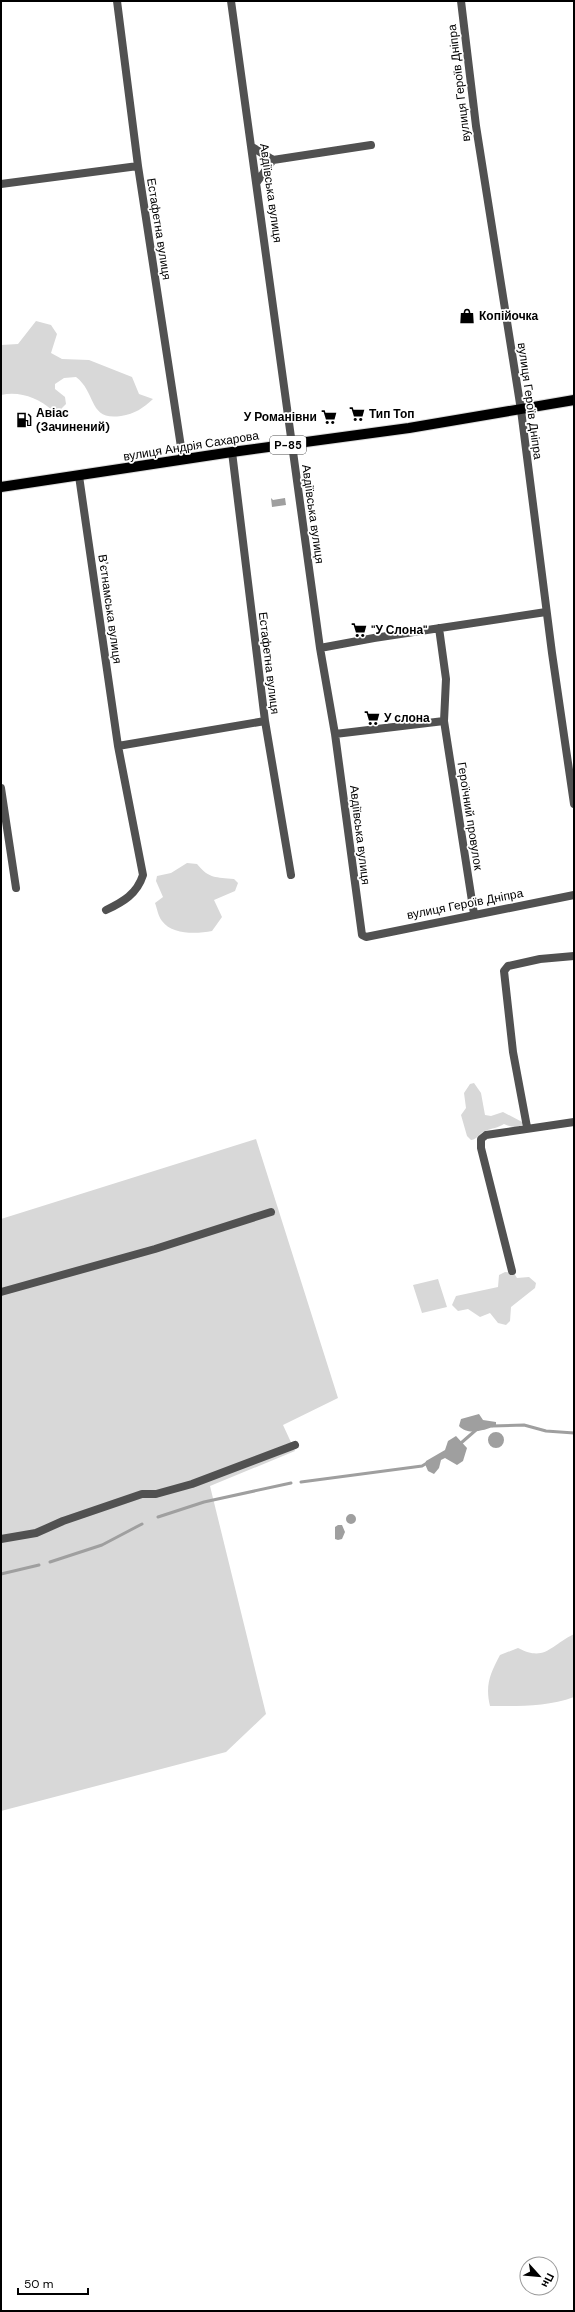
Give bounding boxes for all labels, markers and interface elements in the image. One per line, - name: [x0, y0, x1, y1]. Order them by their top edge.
- street label: вулиця Героїв Дніпра: [444, 23, 474, 143]
- street label: Авдіївська вулиця: [256, 142, 286, 244]
- street label: Естафетна вулиця: [143, 177, 175, 281]
- shop icon: Копійочка: [458, 307, 476, 325]
- place label: Копійочка: [479, 308, 539, 324]
- street label: вулиця Героїв Дніпра: [514, 341, 546, 461]
- place label: Авіас (Зачинений): [36, 405, 110, 435]
- supermarket icon: Тип Топ: [348, 405, 366, 423]
- place label: Тип Топ: [369, 406, 414, 422]
- supermarket icon: У Романівни: [320, 408, 338, 426]
- place label: У Романівни: [244, 409, 317, 425]
- fuel station icon: Авіас (Зачинений): [15, 411, 33, 429]
- street label: вулиця Андрія Сахарова: [122, 427, 260, 465]
- road number: Р-85: [270, 436, 306, 454]
- street label: Авдіївська вулиця: [298, 463, 328, 565]
- street label: Вʼєтнамська вулиця: [94, 553, 126, 665]
- street label: Естафетна вулиця: [255, 611, 283, 715]
- supermarket icon: "У Слона": [350, 621, 368, 639]
- place label: "У Слона": [371, 622, 427, 638]
- supermarket icon: У слона: [363, 709, 381, 727]
- place label: У слона: [384, 710, 430, 726]
- street label: Героїчний провулок: [454, 761, 487, 872]
- street label: Авдіївська вулиця: [346, 784, 374, 886]
- street label: вулиця Героїв Дніпра: [406, 885, 525, 923]
- north arrow: [519, 2256, 559, 2296]
- scale bar: [18, 2270, 88, 2296]
- text: Пн: [538, 2271, 557, 2290]
- text: 50 m: [24, 2276, 53, 2292]

